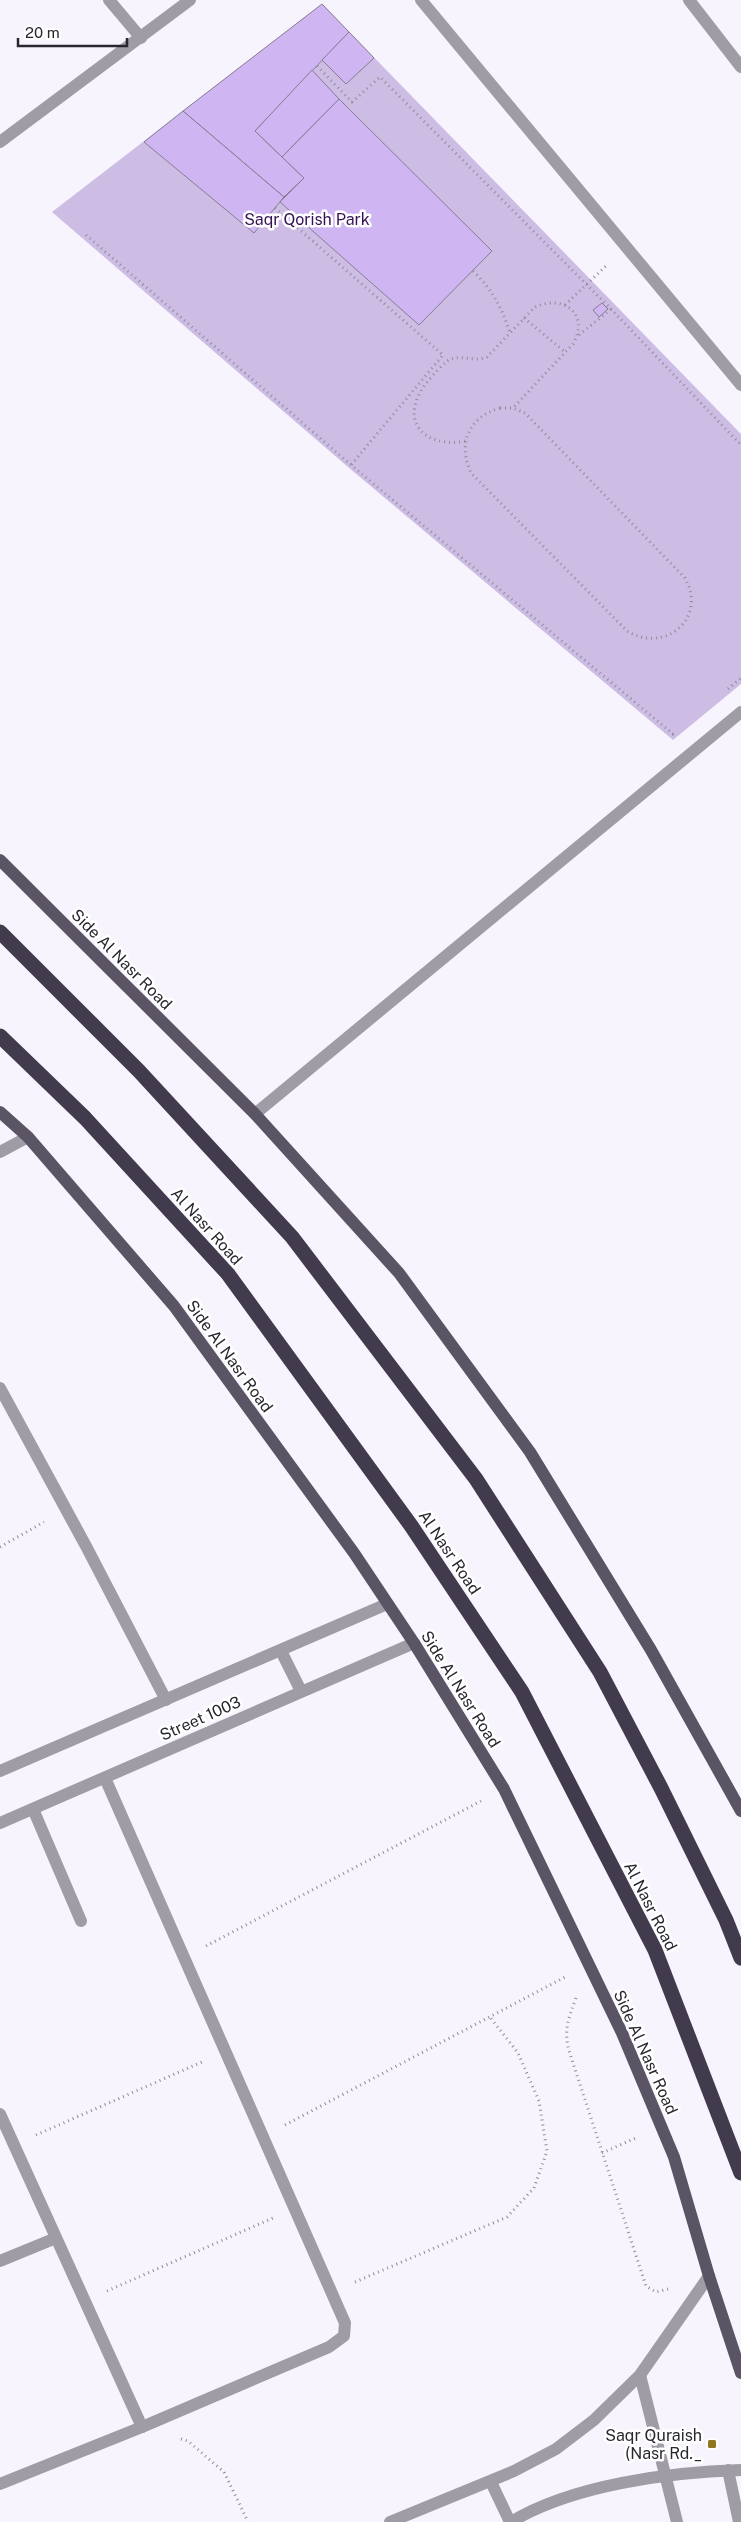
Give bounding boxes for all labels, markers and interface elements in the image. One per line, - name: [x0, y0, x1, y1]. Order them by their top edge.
- scale bar: [18, 15, 126, 47]
- text: 20 m: [25, 24, 60, 41]
- park label: Saqr Qorish Park: [244, 210, 370, 229]
- street label: Side Al Nasr Road: [68, 905, 176, 1013]
- street label: Al Nasr Road: [167, 1184, 246, 1269]
- street label: Side Al Nasr Road: [183, 1296, 277, 1416]
- street label: Al Nasr Road: [415, 1507, 485, 1598]
- street label: Side Al Nasr Road: [417, 1627, 504, 1751]
- street label: Street 1003: [157, 1692, 244, 1745]
- street label: Al Nasr Road: [620, 1859, 681, 1954]
- street label: Side Al Nasr Road: [610, 1987, 681, 2117]
- place label: Saqr Quraish (Nasr Rd._: [605, 2426, 702, 2463]
- marker: Saqr Quraish (Nasr Rd._: [706, 2438, 718, 2450]

